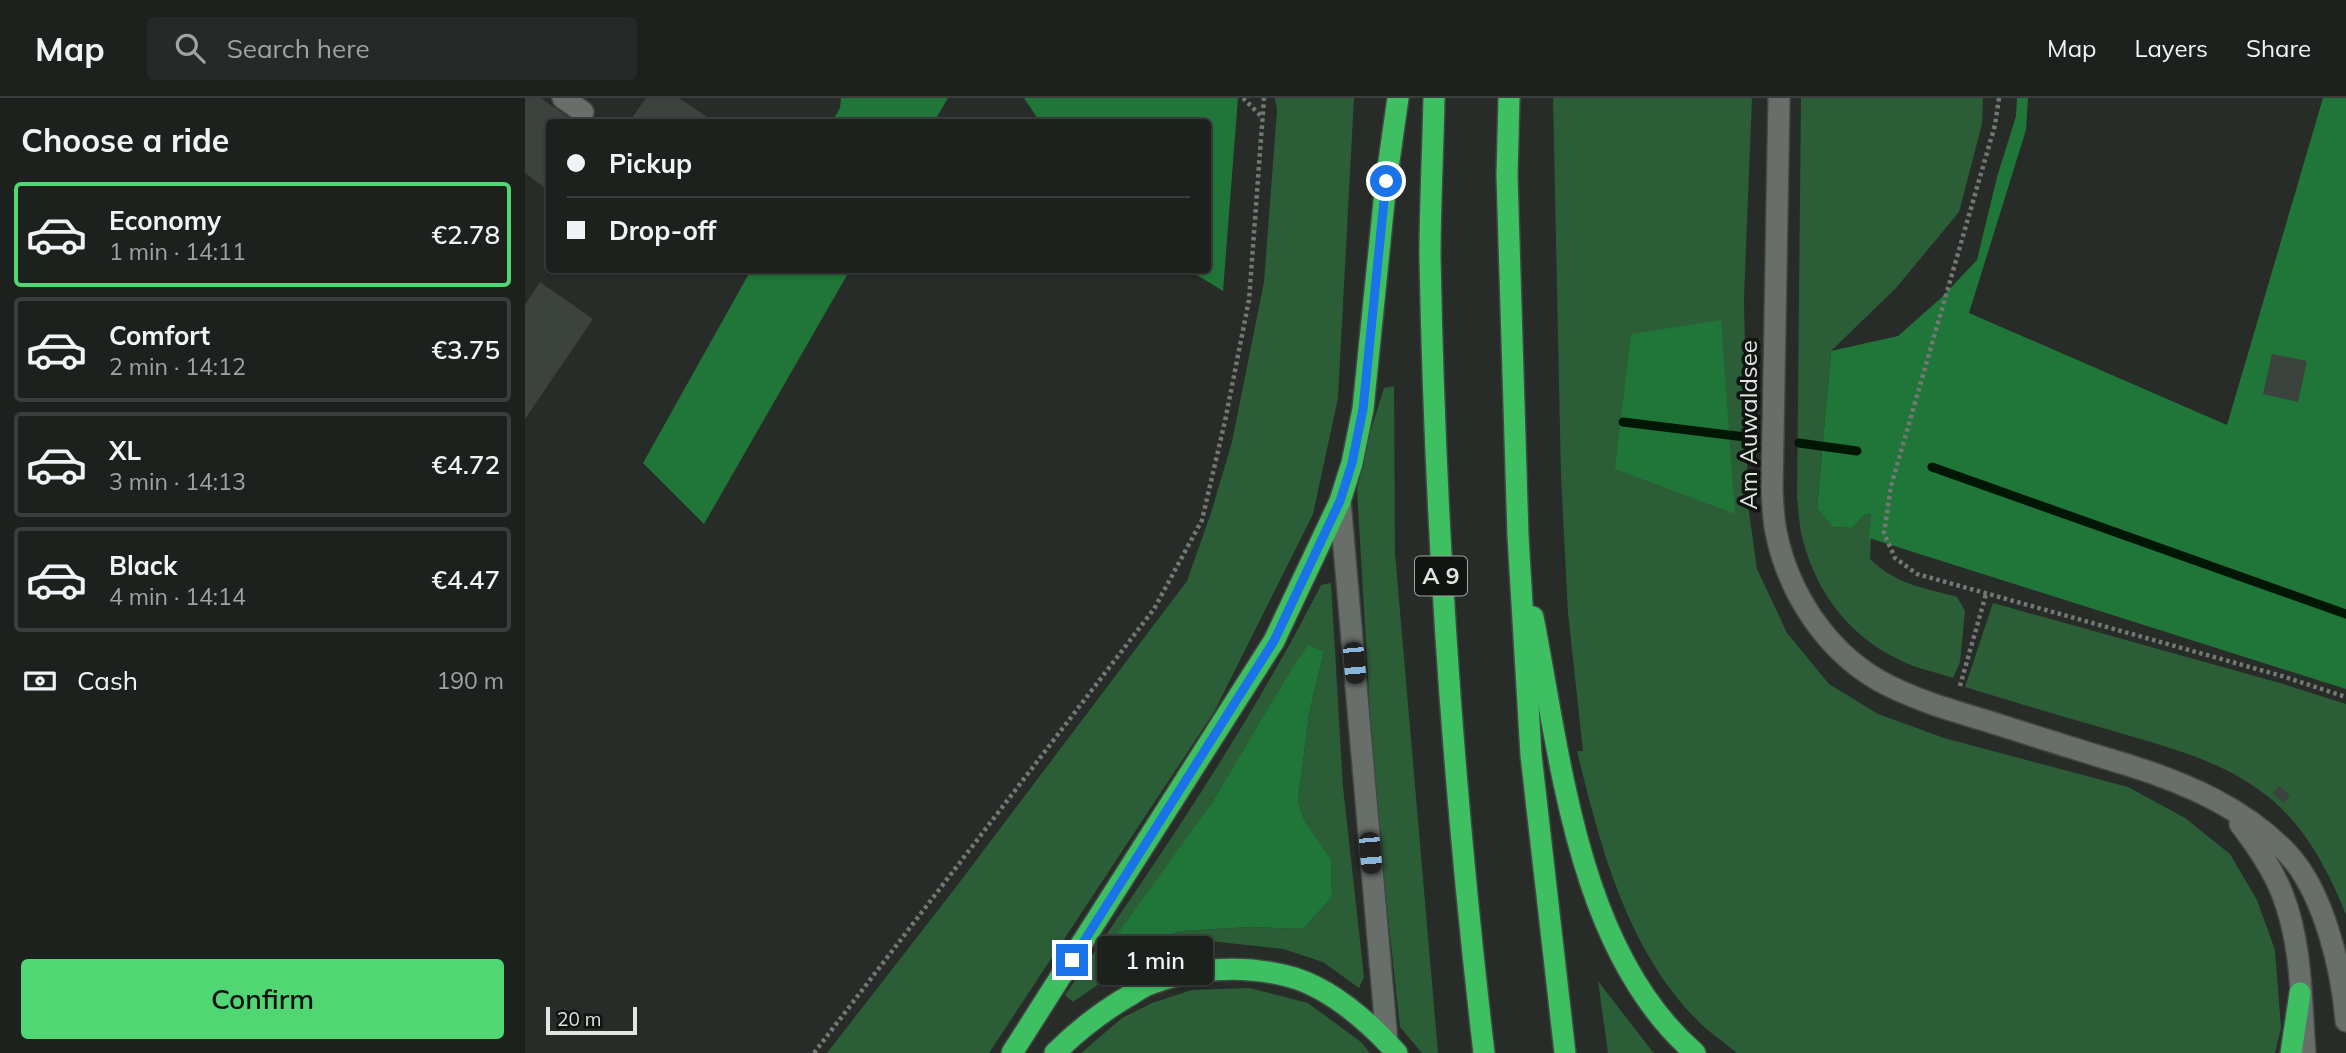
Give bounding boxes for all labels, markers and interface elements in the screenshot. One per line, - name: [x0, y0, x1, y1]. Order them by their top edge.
- search box: [147, 17, 637, 80]
- text: Map: [35, 28, 105, 69]
- icon: search: [171, 29, 209, 67]
- text: Search here: [227, 32, 370, 65]
- text: Map: [2047, 33, 2096, 63]
- text: Layers: [2134, 33, 2208, 63]
- text: Share: [2246, 33, 2311, 63]
- text: Choose a ride: [21, 120, 229, 160]
- text: Pickup: [609, 147, 692, 180]
- route start: [1370, 165, 1402, 197]
- icon: car: [25, 203, 88, 266]
- text: Economy: [109, 204, 221, 237]
- text: Drop-off: [609, 214, 716, 247]
- text: €2.78: [431, 218, 500, 251]
- text: 1 min · 14:11: [109, 237, 246, 266]
- icon: car: [25, 318, 88, 381]
- text: Comfort: [109, 319, 210, 352]
- text: €3.75: [431, 333, 500, 366]
- street label: Am Auwaldsee: [1733, 340, 1763, 510]
- text: 2 min · 14:12: [109, 352, 246, 381]
- icon: car: [25, 433, 88, 496]
- text: XL: [109, 434, 141, 467]
- text: €4.72: [431, 448, 500, 481]
- text: 3 min · 14:13: [109, 467, 246, 496]
- icon: car: [25, 548, 88, 611]
- text: Black: [109, 549, 177, 582]
- road number: A 9: [1415, 556, 1467, 596]
- text: €4.47: [431, 563, 500, 596]
- text: 4 min · 14:14: [109, 582, 246, 611]
- car: [1342, 641, 1367, 685]
- icon: cash: [21, 662, 59, 700]
- text: Cash: [77, 664, 138, 697]
- text: 190 m: [436, 666, 504, 695]
- car: [1358, 831, 1383, 875]
- callout: 1 min: [1097, 936, 1212, 984]
- route end: [1056, 944, 1088, 976]
- text: 1 min: [1125, 946, 1185, 975]
- button: Confirm: [21, 959, 504, 1039]
- scale bar: [546, 1004, 637, 1036]
- text: 20 m: [557, 1007, 601, 1031]

